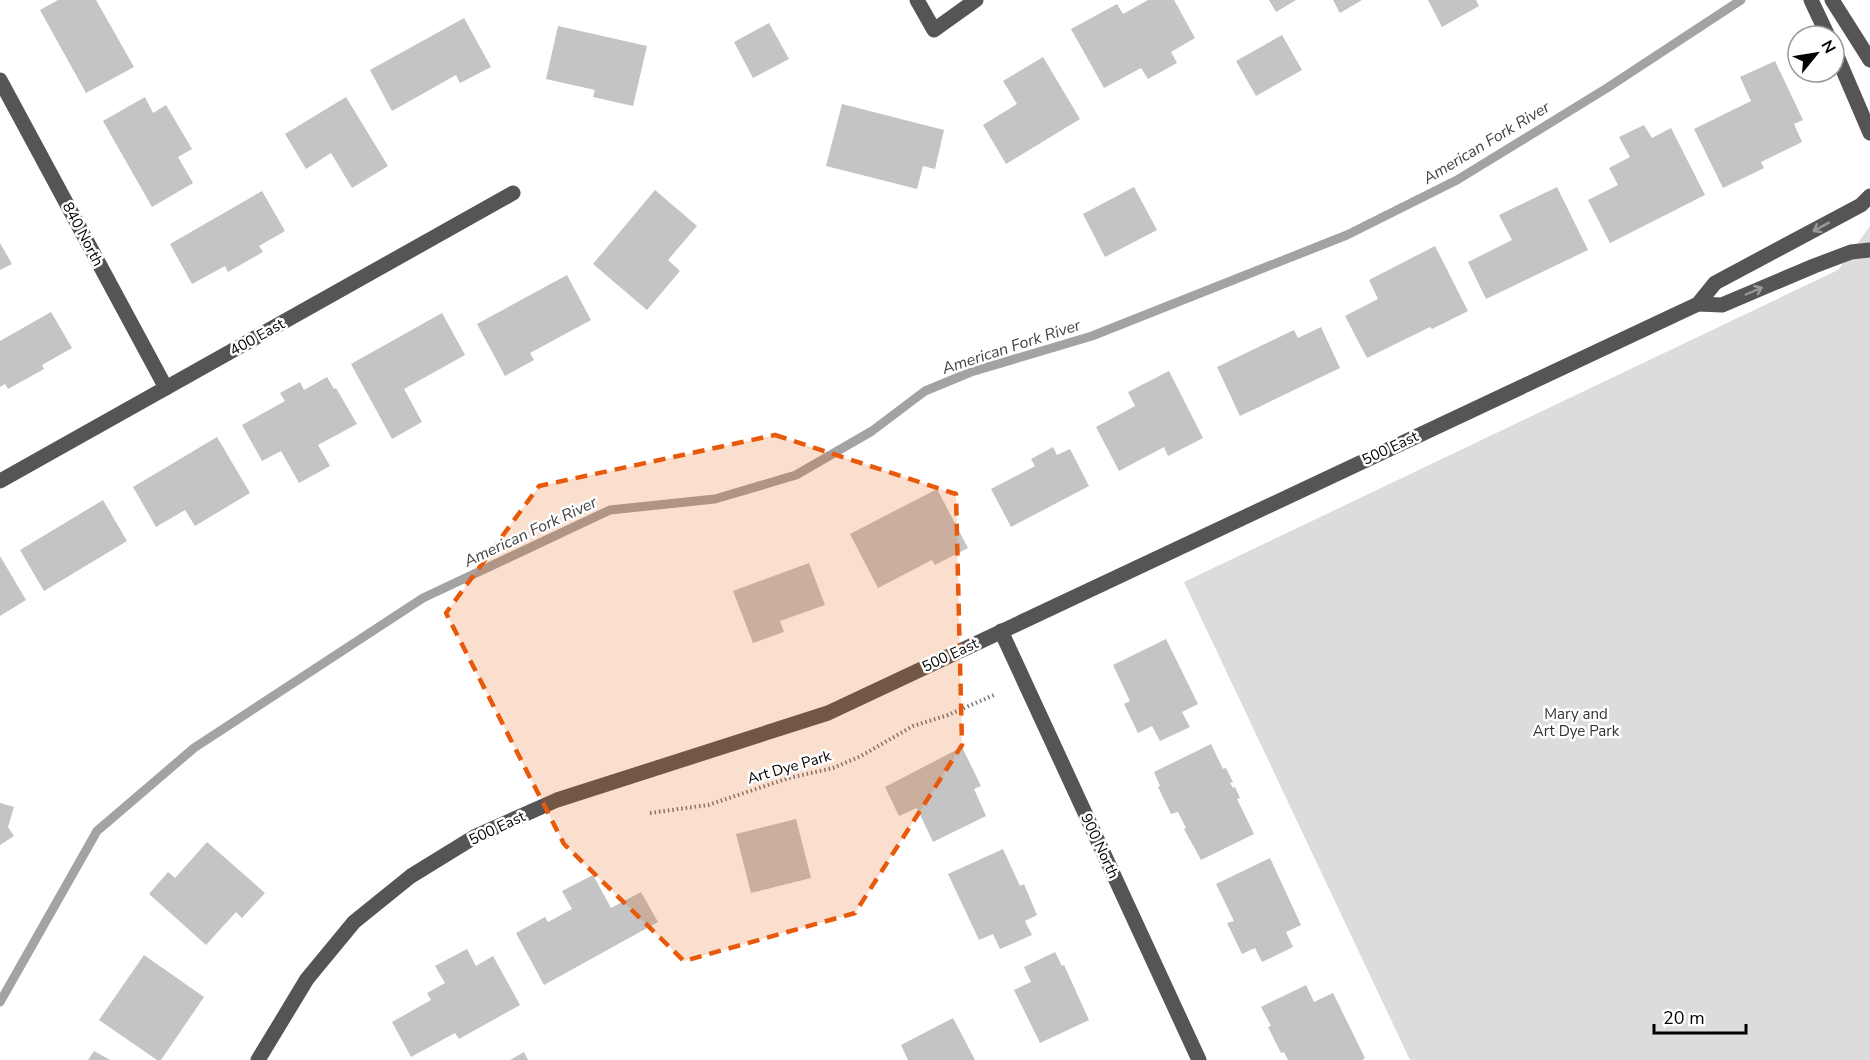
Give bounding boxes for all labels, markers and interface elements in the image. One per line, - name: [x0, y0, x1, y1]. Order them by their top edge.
- north arrow: [1786, 24, 1846, 84]
- text: N: [1816, 36, 1841, 58]
- water label: American Fork River: [1418, 96, 1555, 190]
- street label: 840 North: [58, 198, 108, 270]
- one-way arrow: [1813, 221, 1830, 233]
- one-way arrow: [1744, 285, 1763, 296]
- street label: 400 East: [226, 313, 289, 360]
- water label: American Fork River: [938, 314, 1085, 380]
- street label: 500 East: [1359, 426, 1422, 470]
- water label: American Fork River: [459, 491, 602, 573]
- street label: 500 East: [919, 633, 982, 677]
- park label: Mary and Art Dye Park: [1533, 704, 1620, 741]
- street label: Art Dye Park: [745, 745, 834, 789]
- street label: 500 East: [466, 806, 529, 850]
- street label: 900 North: [1076, 810, 1124, 882]
- scale bar: [1654, 997, 1746, 1035]
- text: 20 m: [1663, 1006, 1705, 1030]

